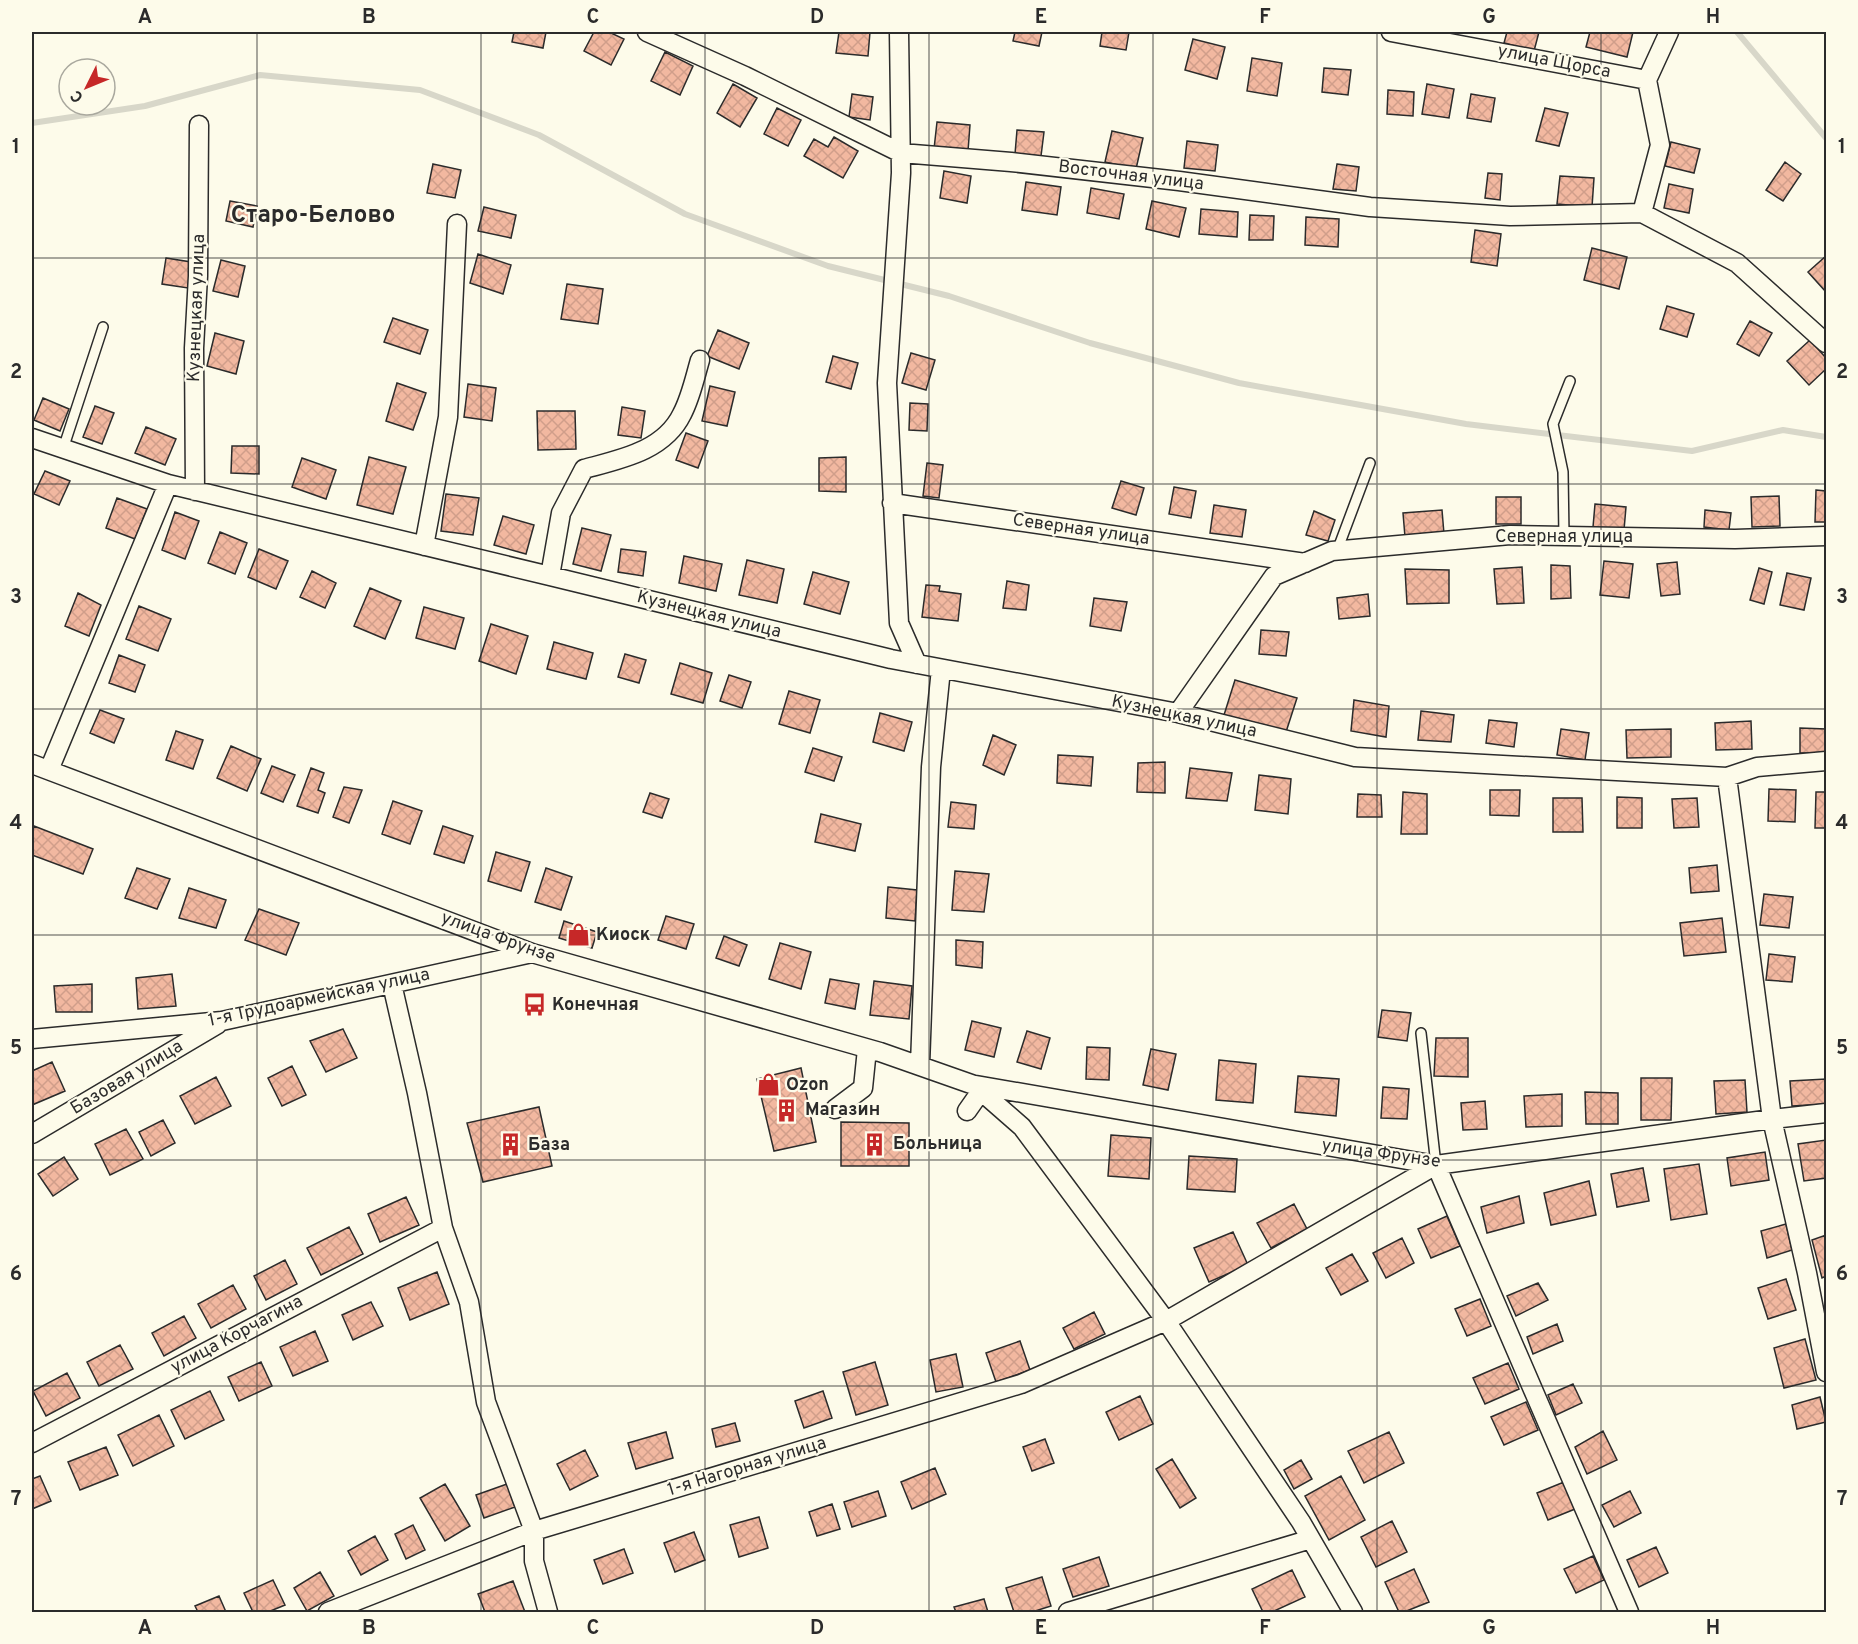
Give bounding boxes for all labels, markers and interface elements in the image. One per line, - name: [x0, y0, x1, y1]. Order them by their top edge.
- text: A: [138, 5, 152, 31]
- text: B: [362, 5, 376, 31]
- text: C: [587, 5, 599, 31]
- text: D: [810, 5, 824, 31]
- text: E: [1035, 5, 1047, 31]
- text: F: [1259, 5, 1271, 31]
- text: G: [1482, 5, 1496, 31]
- text: H: [1706, 5, 1720, 31]
- street label: улица Щорса: [1495, 40, 1613, 84]
- north arrow: [57, 57, 117, 117]
- text: С: [67, 85, 88, 106]
- text: 1: [12, 135, 20, 161]
- text: 1: [1838, 135, 1846, 161]
- street label: Восточная улица: [1057, 156, 1205, 196]
- district label: Старо-Белово: [231, 201, 395, 231]
- street label: Кузнецкая улица: [183, 234, 211, 382]
- text: 2: [10, 360, 22, 386]
- text: 2: [1836, 360, 1848, 386]
- street label: Северная улица: [1011, 509, 1151, 551]
- street label: Северная улица: [1495, 526, 1633, 549]
- text: 3: [10, 585, 22, 611]
- text: 3: [1836, 585, 1848, 611]
- street label: Кузнецкая улица: [634, 586, 784, 644]
- street label: Кузнецкая улица: [1109, 690, 1259, 744]
- text: 4: [10, 811, 22, 837]
- text: 4: [1836, 811, 1848, 837]
- street label: улица Фрунзе: [438, 907, 558, 969]
- shop icon: Киоск: [565, 922, 591, 948]
- place label: Киоск: [596, 924, 651, 947]
- street label: 1-я Трудоармейская улица: [206, 963, 432, 1033]
- bus stop icon: Конечная: [521, 992, 547, 1018]
- place label: Конечная: [552, 994, 639, 1017]
- street label: Базовая улица: [67, 1035, 187, 1121]
- text: 5: [10, 1036, 22, 1062]
- text: 5: [1836, 1036, 1848, 1062]
- shop icon: Ozon: [755, 1072, 781, 1098]
- place label: Ozon: [786, 1074, 829, 1097]
- building icon: Магазин: [774, 1097, 800, 1123]
- place label: Магазин: [805, 1099, 880, 1122]
- building icon: Больница: [862, 1131, 888, 1157]
- building icon: База: [497, 1132, 523, 1158]
- place label: Больница: [893, 1133, 982, 1156]
- place label: База: [528, 1134, 570, 1157]
- street label: улица Фрунзе: [1320, 1134, 1442, 1174]
- text: 6: [10, 1262, 22, 1288]
- text: 6: [1836, 1262, 1848, 1288]
- street label: улица Корчагина: [167, 1290, 307, 1380]
- street label: 1-я Нагорная улица: [665, 1432, 829, 1502]
- text: 7: [11, 1487, 21, 1513]
- text: 7: [1837, 1487, 1847, 1513]
- text: A: [138, 1616, 152, 1642]
- text: B: [362, 1616, 376, 1642]
- text: C: [587, 1616, 599, 1642]
- text: D: [810, 1616, 824, 1642]
- text: E: [1035, 1616, 1047, 1642]
- text: F: [1259, 1616, 1271, 1642]
- text: G: [1482, 1616, 1496, 1642]
- text: H: [1706, 1616, 1720, 1642]

